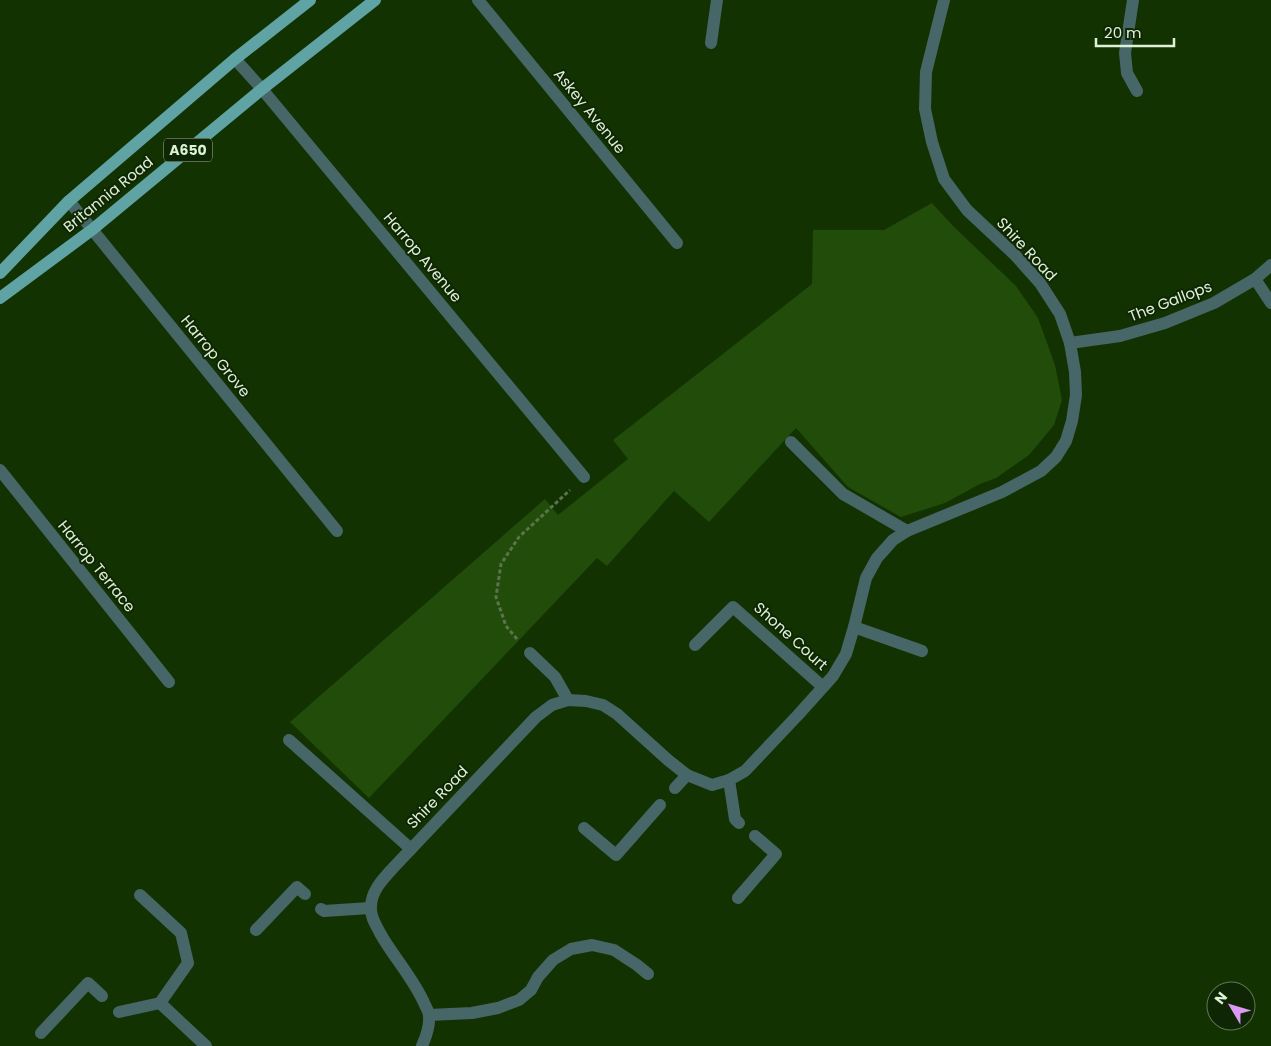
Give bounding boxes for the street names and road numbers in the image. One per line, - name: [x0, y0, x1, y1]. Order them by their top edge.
- street label: Askey Avenue: [549, 64, 631, 158]
- road number: A650: [164, 138, 212, 162]
- street label: Britannia Road: [59, 151, 157, 237]
- street label: Harrop Avenue: [379, 207, 467, 307]
- street label: Shire Road: [992, 213, 1062, 285]
- street label: The Gallops: [1125, 275, 1215, 327]
- street label: Harrop Grove: [176, 311, 256, 401]
- street label: Harrop Terrace: [53, 516, 141, 616]
- street label: Shone Court: [750, 597, 832, 675]
- street label: Shire Road: [402, 761, 472, 833]

